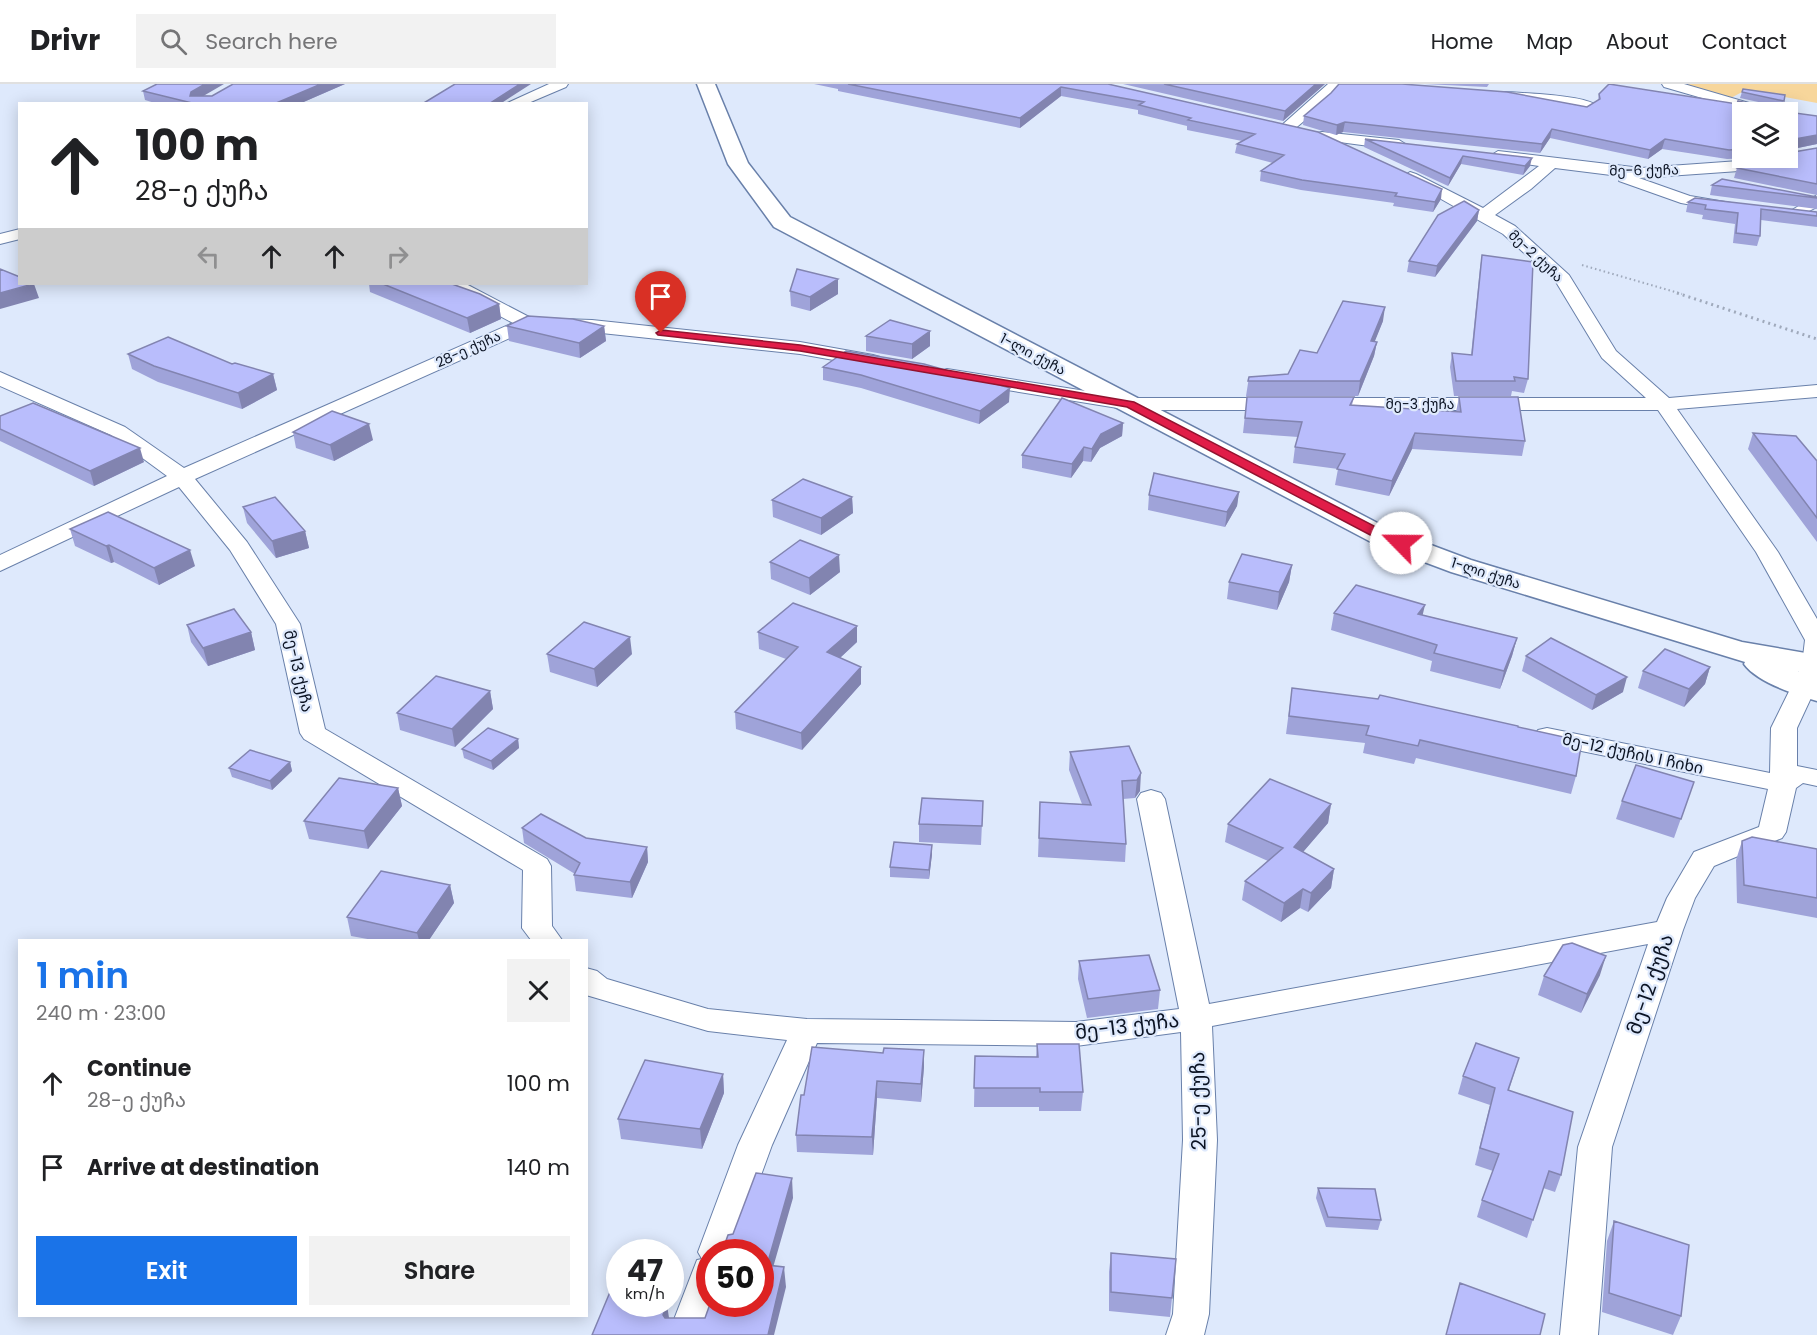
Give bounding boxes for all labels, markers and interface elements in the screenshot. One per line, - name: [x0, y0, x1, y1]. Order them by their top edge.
- search box: [136, 14, 556, 68]
- text: Drivr: [30, 21, 100, 60]
- icon: search: [157, 25, 190, 58]
- text: Search here: [205, 26, 338, 57]
- text: Home: [1431, 27, 1493, 56]
- text: Map: [1526, 27, 1573, 56]
- text: About: [1606, 27, 1669, 56]
- text: Contact: [1702, 27, 1787, 56]
- map controls: [1732, 102, 1798, 168]
- button: layers: [1732, 102, 1798, 168]
- text: 100 m: [135, 116, 259, 175]
- icon: ahead: [36, 126, 114, 204]
- street label: მე-6 ქუჩა: [1609, 159, 1679, 181]
- text: 28-ე ქუჩა: [135, 172, 269, 209]
- street label: მე-2 ქუჩა: [1504, 225, 1568, 287]
- icon: left: [192, 240, 225, 273]
- icon: ahead: [255, 240, 288, 273]
- icon: ahead: [318, 240, 351, 273]
- icon: right: [381, 240, 414, 273]
- pin: [635, 271, 686, 333]
- icon: arrive: [644, 280, 677, 313]
- street label: 28-ე ქუჩა: [432, 326, 504, 372]
- street label: 1-ლი ქუჩა: [997, 328, 1069, 380]
- street label: მე-3 ქუჩა: [1386, 394, 1454, 414]
- position arrow: [1369, 511, 1433, 575]
- street label: 1-ლი ქუჩა: [1449, 552, 1523, 594]
- street label: მე-13 ქუჩა: [278, 628, 319, 715]
- street label: მე-12 ქუჩის I ჩიხი: [1560, 727, 1706, 780]
- street label: მე-12 ქუჩა: [1620, 930, 1680, 1038]
- text: 1 min: [36, 950, 129, 1001]
- button: close: [507, 959, 570, 1022]
- text: 240 m · 23:00: [36, 999, 166, 1027]
- street label: მე-13 ქუჩა: [1073, 1006, 1181, 1046]
- street label: 25-ე ქუჩა: [1183, 1051, 1213, 1151]
- text: Continue: [87, 1053, 191, 1084]
- icon: ahead: [36, 1067, 69, 1100]
- text: 100 m: [507, 1068, 570, 1099]
- text: 28-ე ქუჩა: [87, 1086, 186, 1114]
- icon: arrive: [36, 1151, 69, 1184]
- text: Arrive at destination: [87, 1152, 319, 1183]
- text: 140 m: [507, 1152, 570, 1183]
- button: Exit: [36, 1236, 297, 1305]
- button: Share: [309, 1236, 570, 1305]
- speed limit sign: 50: [696, 1239, 774, 1317]
- text: 47: [627, 1249, 663, 1292]
- text: km/h: [625, 1283, 665, 1304]

